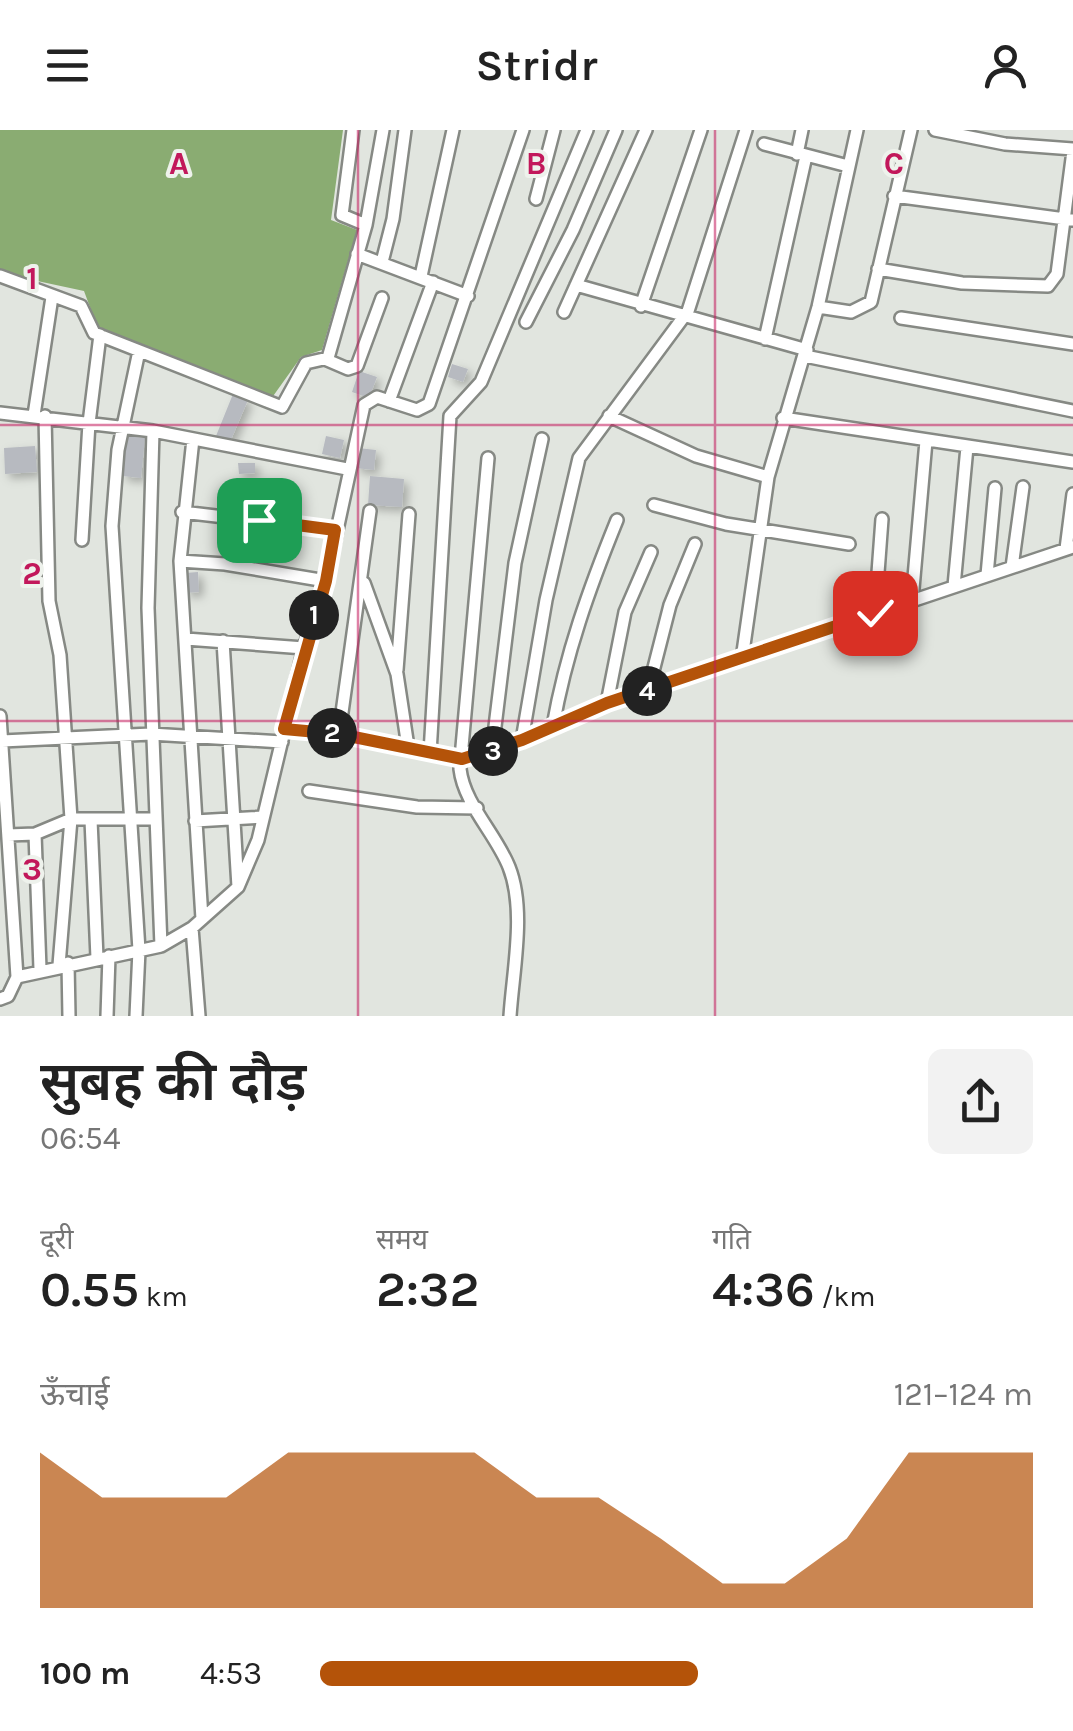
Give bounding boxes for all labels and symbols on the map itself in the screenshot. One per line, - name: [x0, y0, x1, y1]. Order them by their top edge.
- text: A: [169, 145, 189, 182]
- text: B: [526, 145, 546, 182]
- text: C: [884, 145, 904, 182]
- text: 1: [26, 260, 38, 297]
- pin: [217, 478, 302, 563]
- text: 2: [22, 555, 42, 592]
- pin: [833, 571, 918, 656]
- pin: 1: [289, 590, 339, 640]
- pin: 4: [622, 666, 672, 716]
- pin: 2: [307, 708, 357, 758]
- pin: 3: [468, 726, 518, 776]
- text: 3: [22, 851, 42, 888]

